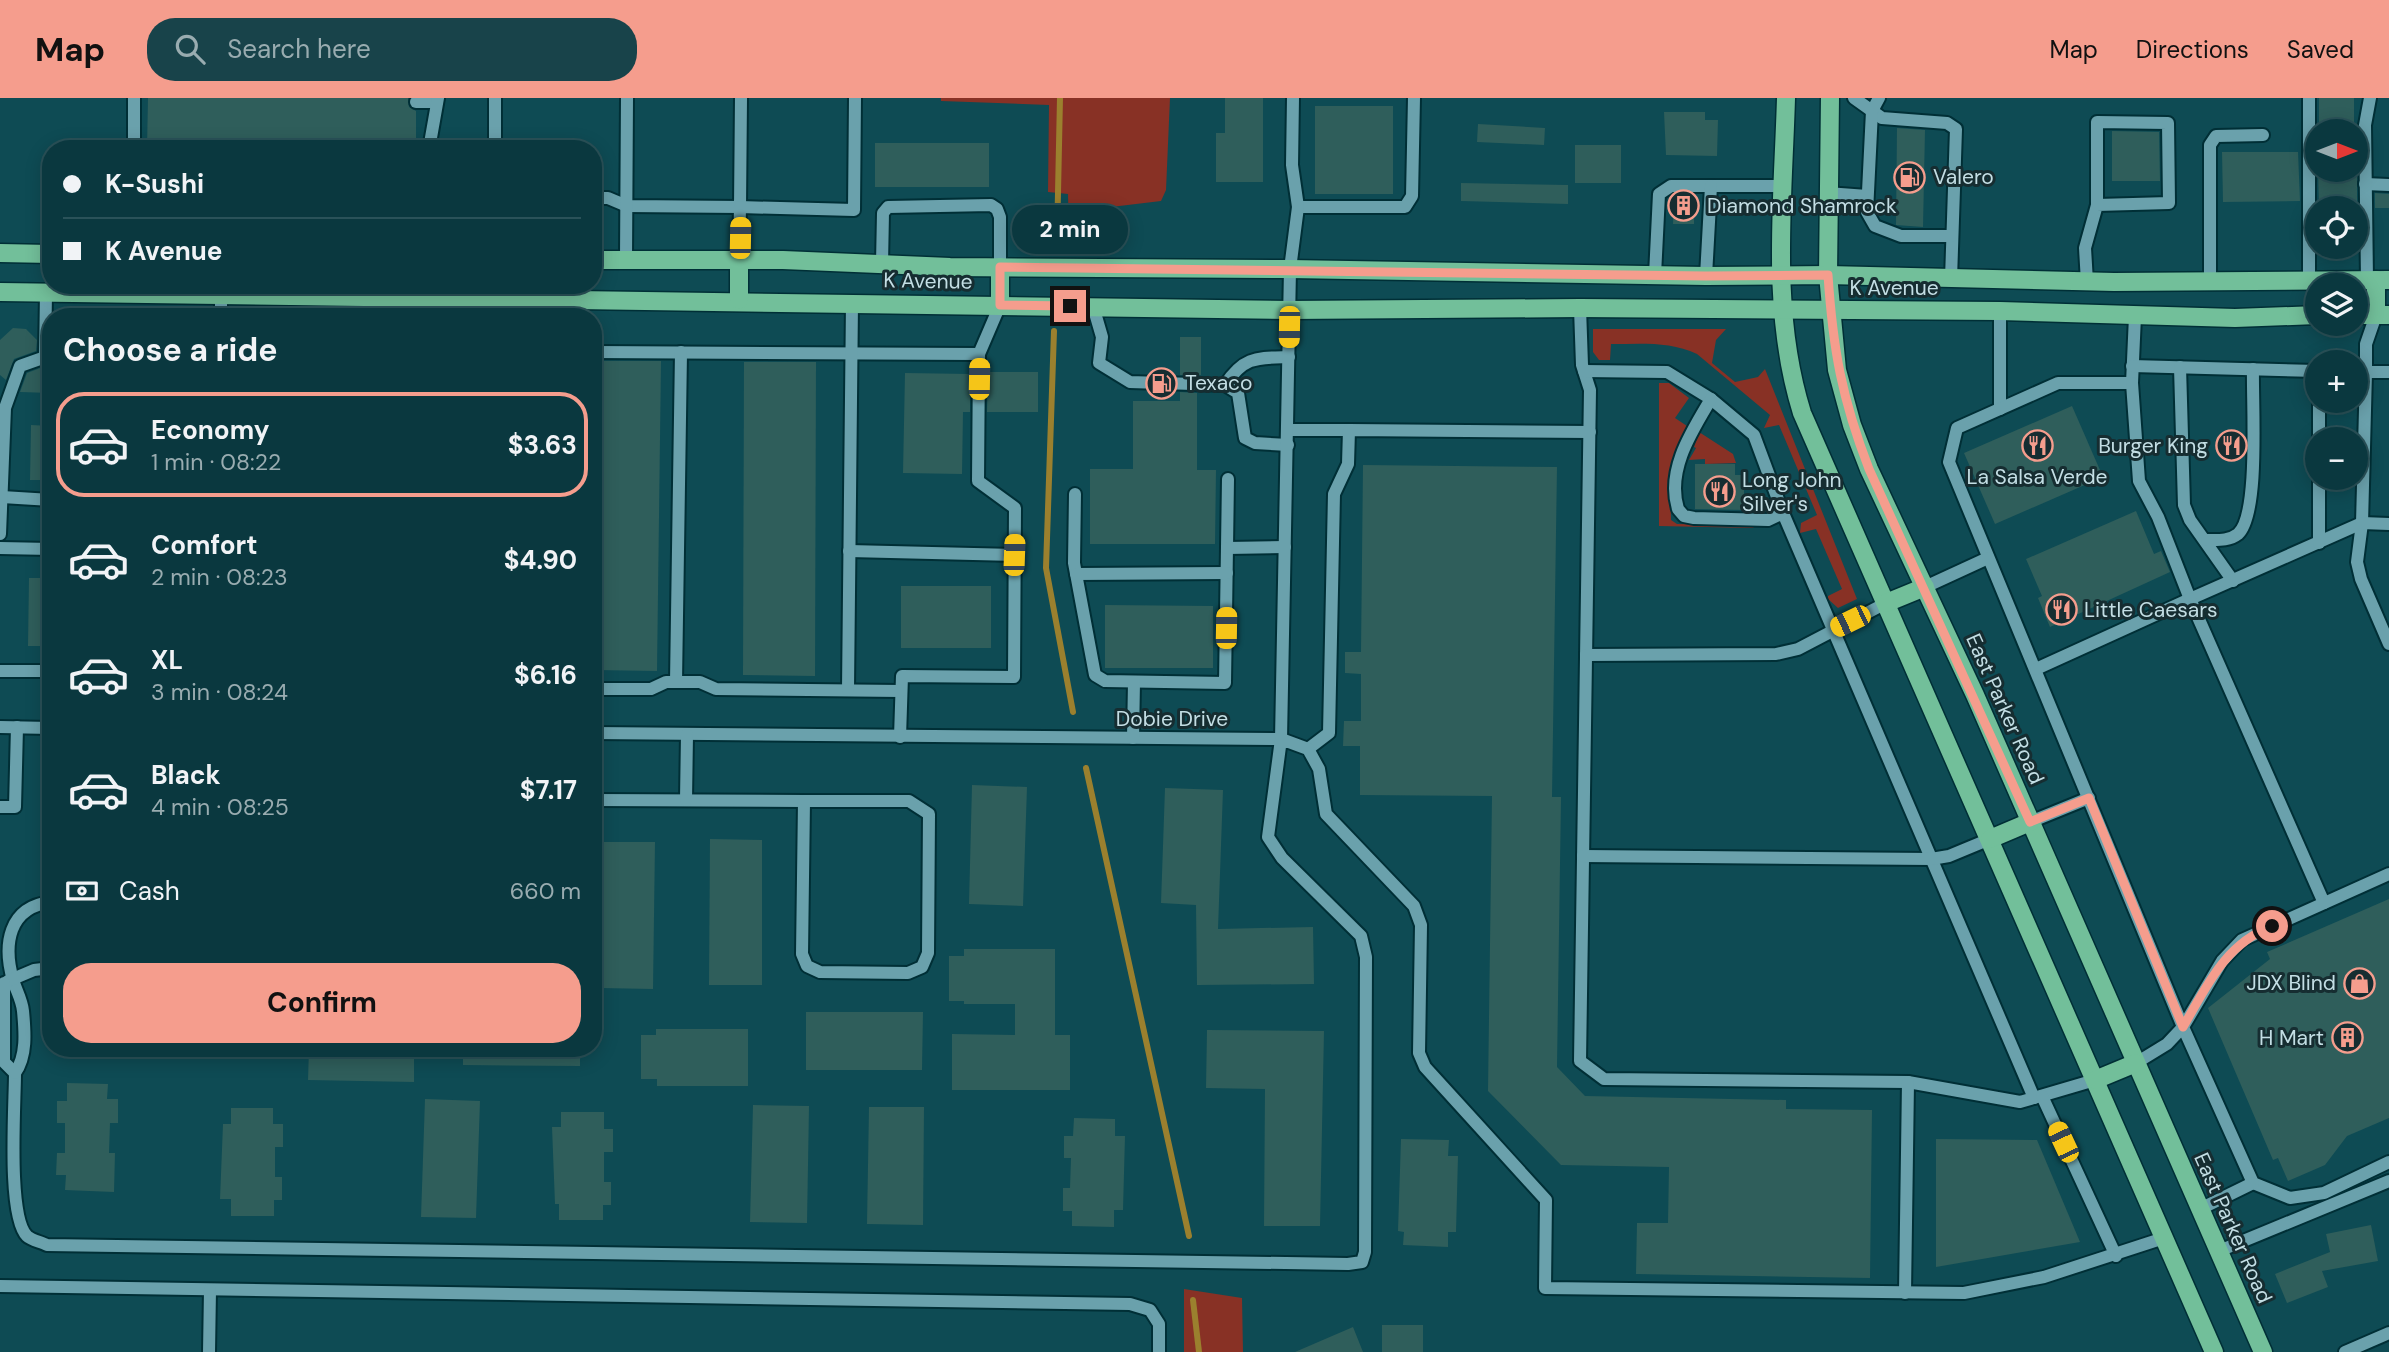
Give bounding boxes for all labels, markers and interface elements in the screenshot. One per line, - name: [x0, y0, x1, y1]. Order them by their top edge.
- search box: [147, 18, 637, 81]
- text: Map: [35, 28, 105, 71]
- icon: search: [171, 30, 209, 68]
- text: Search here: [227, 32, 371, 66]
- text: Map: [2050, 34, 2098, 65]
- text: Directions: [2136, 34, 2249, 65]
- text: Saved: [2287, 34, 2354, 65]
- north arrow: [2305, 119, 2368, 182]
- map controls: [2305, 119, 2368, 490]
- fuel station icon: Valero: [1893, 160, 1927, 194]
- place label: Valero: [1933, 163, 1994, 191]
- text: K-Sushi: [105, 167, 204, 201]
- building icon: Diamond Shamrock: [1667, 189, 1701, 223]
- place label: Diamond Shamrock: [1707, 192, 1897, 220]
- button: locate: [2305, 196, 2368, 259]
- callout: 2 min: [1012, 204, 1128, 254]
- text: 2 min: [1040, 214, 1100, 244]
- car: [730, 217, 751, 259]
- text: K Avenue: [105, 234, 223, 268]
- street label: K Avenue: [883, 266, 973, 296]
- button: layers: [2305, 273, 2368, 336]
- street label: K Avenue: [1849, 274, 1939, 302]
- route end: [1054, 290, 1086, 322]
- car: [1279, 306, 1300, 348]
- text: Choose a ride: [63, 329, 278, 371]
- button: +: [2305, 350, 2368, 413]
- car: [969, 358, 990, 400]
- fuel station icon: Texaco: [1145, 366, 1179, 400]
- place label: Texaco: [1185, 369, 1253, 397]
- icon: car: [67, 413, 130, 476]
- text: Economy: [151, 413, 269, 447]
- button: −: [2305, 427, 2368, 490]
- text: $3.63: [508, 428, 577, 462]
- restaurant icon: La Salsa Verde: [2020, 428, 2054, 462]
- restaurant icon: Burger King: [2214, 429, 2248, 463]
- place label: Burger King: [2098, 432, 2208, 460]
- text: 1 min · 08:22: [151, 447, 281, 477]
- place label: La Salsa Verde: [1967, 463, 2108, 491]
- place label: Long John Silver's: [1742, 466, 1842, 518]
- restaurant icon: Long John Silver's: [1702, 475, 1736, 509]
- icon: car: [67, 528, 130, 591]
- text: Comfort: [151, 528, 257, 562]
- car: [1003, 534, 1026, 576]
- text: $4.90: [504, 543, 577, 577]
- text: 2 min · 08:23: [151, 562, 288, 592]
- restaurant icon: Little Caesars: [2044, 593, 2078, 627]
- place label: Little Caesars: [2084, 596, 2217, 624]
- car: [1827, 602, 1874, 640]
- car: [1216, 607, 1237, 649]
- street label: East Parker Road: [1959, 629, 2051, 789]
- icon: car: [67, 643, 130, 706]
- text: XL: [151, 643, 183, 677]
- text: $6.16: [514, 658, 577, 692]
- text: 3 min · 08:24: [151, 677, 288, 707]
- street label: Dobie Drive: [1116, 705, 1228, 733]
- icon: car: [67, 758, 130, 821]
- text: Black: [151, 758, 221, 792]
- text: $7.17: [520, 773, 577, 807]
- text: 4 min · 08:25: [151, 792, 289, 822]
- icon: cash: [63, 872, 101, 910]
- text: Cash: [119, 874, 180, 908]
- text: 660 m: [510, 876, 581, 906]
- route start: [2256, 910, 2288, 942]
- button: Confirm: [63, 963, 581, 1043]
- shop icon: JDX Blind: [2342, 966, 2376, 1000]
- place label: JDX Blind: [2246, 969, 2336, 997]
- building icon: H Mart: [2330, 1021, 2364, 1055]
- place label: H Mart: [2259, 1024, 2324, 1052]
- car: [2045, 1119, 2082, 1165]
- street label: East Parker Road: [2187, 1148, 2279, 1308]

